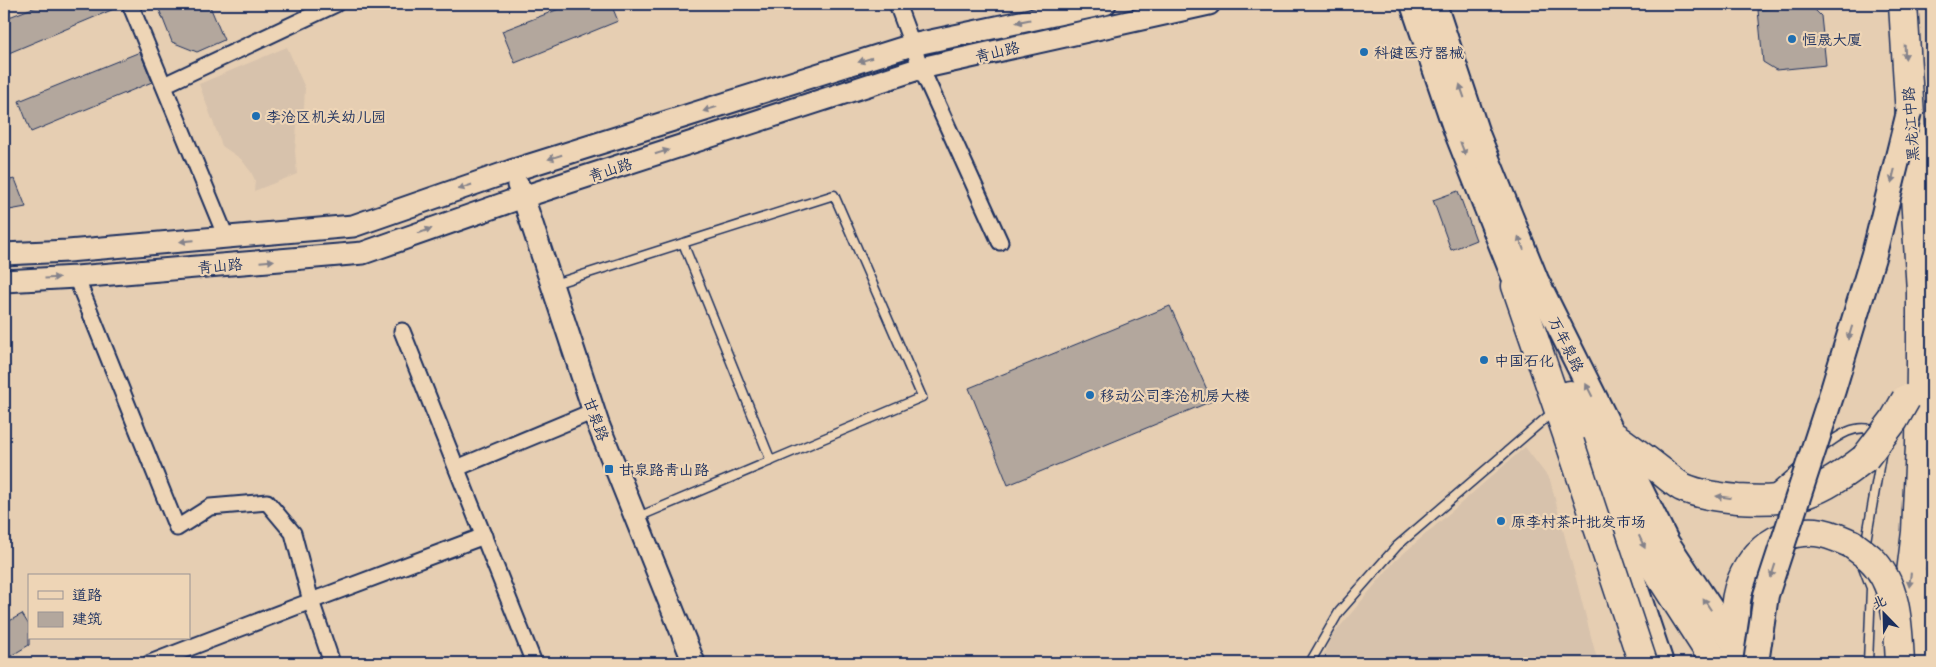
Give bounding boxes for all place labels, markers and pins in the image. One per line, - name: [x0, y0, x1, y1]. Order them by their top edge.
- place label: 恒晟大厦: [1802, 29, 1862, 49]
- marker: 恒晟大厦: [1786, 33, 1798, 45]
- place label: 科健医疗器械: [1374, 42, 1464, 62]
- marker: 科健医疗器械: [1358, 46, 1370, 58]
- place label: 李沧区机关幼儿园: [266, 106, 386, 126]
- marker: 李沧区机关幼儿园: [250, 110, 262, 122]
- place label: 中国石化: [1494, 350, 1554, 370]
- marker: 中国石化: [1478, 354, 1490, 366]
- place label: 移动公司李沧机房大楼: [1100, 385, 1250, 405]
- marker: 移动公司李沧机房大楼: [1084, 389, 1096, 401]
- place label: 甘泉路青山路: [619, 459, 709, 479]
- marker: 甘泉路青山路: [603, 463, 615, 475]
- place label: 原李村茶叶批发市场: [1511, 511, 1646, 531]
- marker: 原李村茶叶批发市场: [1495, 515, 1507, 527]

